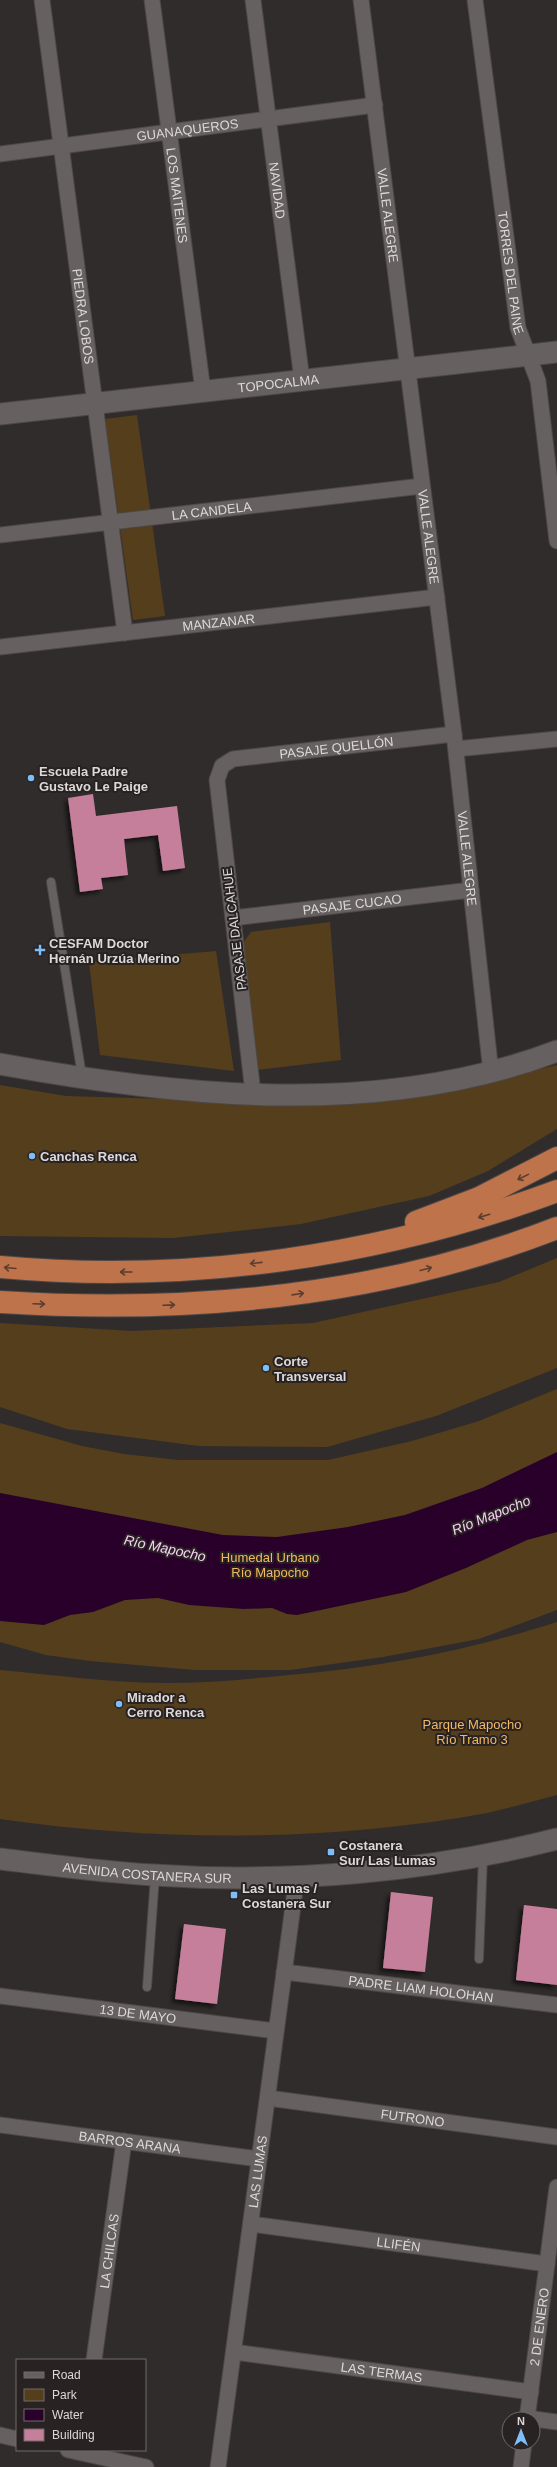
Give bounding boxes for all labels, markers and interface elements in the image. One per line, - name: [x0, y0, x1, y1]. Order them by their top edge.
- street label: GUANAQUEROS: [136, 116, 240, 144]
- street label: LOS MAITENES: [163, 147, 191, 244]
- street label: NAVIDAD: [266, 161, 288, 220]
- street label: VALLE ALEGRE: [374, 167, 401, 264]
- street label: TORRES DEL PAINE: [495, 210, 527, 337]
- street label: PIEDRA LOBOS: [69, 268, 97, 365]
- street label: TOPOCALMA: [237, 372, 320, 395]
- street label: VALLE ALEGRE: [415, 489, 442, 585]
- street label: LA CANDELA: [171, 499, 253, 523]
- street label: MANZANAR: [182, 611, 256, 634]
- street label: PASAJE QUELLÓN: [279, 734, 394, 762]
- place label: Escuela Padre Gustavo Le Paige: [39, 764, 148, 794]
- marker: Escuela Padre Gustavo Le Paige: [26, 773, 36, 783]
- street label: VALLE ALEGRE: [454, 810, 480, 907]
- street label: PASAJE DALCAHUE: [219, 867, 249, 991]
- street label: PASAJE CUCAO: [302, 891, 403, 918]
- place label: CESFAM Doctor Hernán Urzúa Merino: [49, 936, 180, 966]
- marker: CESFAM Doctor Hernán Urzúa Merino: [34, 944, 46, 956]
- place label: Canchas Renca: [40, 1149, 138, 1164]
- marker: Canchas Renca: [27, 1151, 37, 1161]
- one-way arrow: [517, 1174, 529, 1181]
- one-way arrow: [478, 1213, 491, 1220]
- one-way arrow: [250, 1260, 263, 1267]
- one-way arrow: [4, 1264, 17, 1272]
- one-way arrow: [419, 1265, 432, 1272]
- one-way arrow: [120, 1268, 133, 1276]
- one-way arrow: [291, 1290, 304, 1297]
- one-way arrow: [32, 1301, 45, 1308]
- one-way arrow: [162, 1301, 175, 1308]
- place label: Corte Transversal: [274, 1354, 346, 1384]
- marker: Corte Transversal: [261, 1363, 271, 1373]
- water label: Río Mapocho: [449, 1492, 533, 1538]
- water label: Río Mapocho: [123, 1532, 208, 1565]
- park label: Humedal Urbano Río Mapocho: [221, 1550, 319, 1580]
- place label: Mirador a Cerro Renca: [127, 1690, 205, 1720]
- marker: Mirador a Cerro Renca: [114, 1699, 124, 1709]
- park label: Parque Mapocho Río Tramo 3: [422, 1717, 522, 1747]
- place label: Costanera Sur/ Las Lumas: [339, 1838, 436, 1868]
- marker: Costanera Sur/ Las Lumas: [326, 1847, 336, 1857]
- street label: AVENIDA COSTANERA SUR: [62, 1860, 232, 1886]
- place label: Las Lumas / Costanera Sur: [242, 1881, 331, 1911]
- marker: Las Lumas / Costanera Sur: [229, 1890, 239, 1900]
- street label: PADRE LIAM HOLOHAN: [348, 1973, 494, 2005]
- street label: 13 DE MAYO: [99, 2002, 177, 2026]
- street label: FUTRONO: [380, 2106, 445, 2130]
- street label: BARROS ARANA: [78, 2128, 182, 2157]
- street label: LAS LUMAS: [246, 2134, 270, 2209]
- street label: LA CHILCAS: [97, 2212, 122, 2289]
- street label: LLIFÉN: [376, 2234, 421, 2255]
- street label: 2 DE ENERO: [527, 2287, 552, 2367]
- legend: [16, 2359, 146, 2451]
- street label: LAS TERMAS: [340, 2359, 424, 2385]
- text: Road: [52, 2368, 81, 2382]
- text: Park: [52, 2388, 78, 2402]
- text: Water: [52, 2408, 84, 2422]
- north arrow: [501, 2411, 541, 2451]
- text: N: [517, 2415, 525, 2427]
- text: Building: [52, 2428, 95, 2442]

